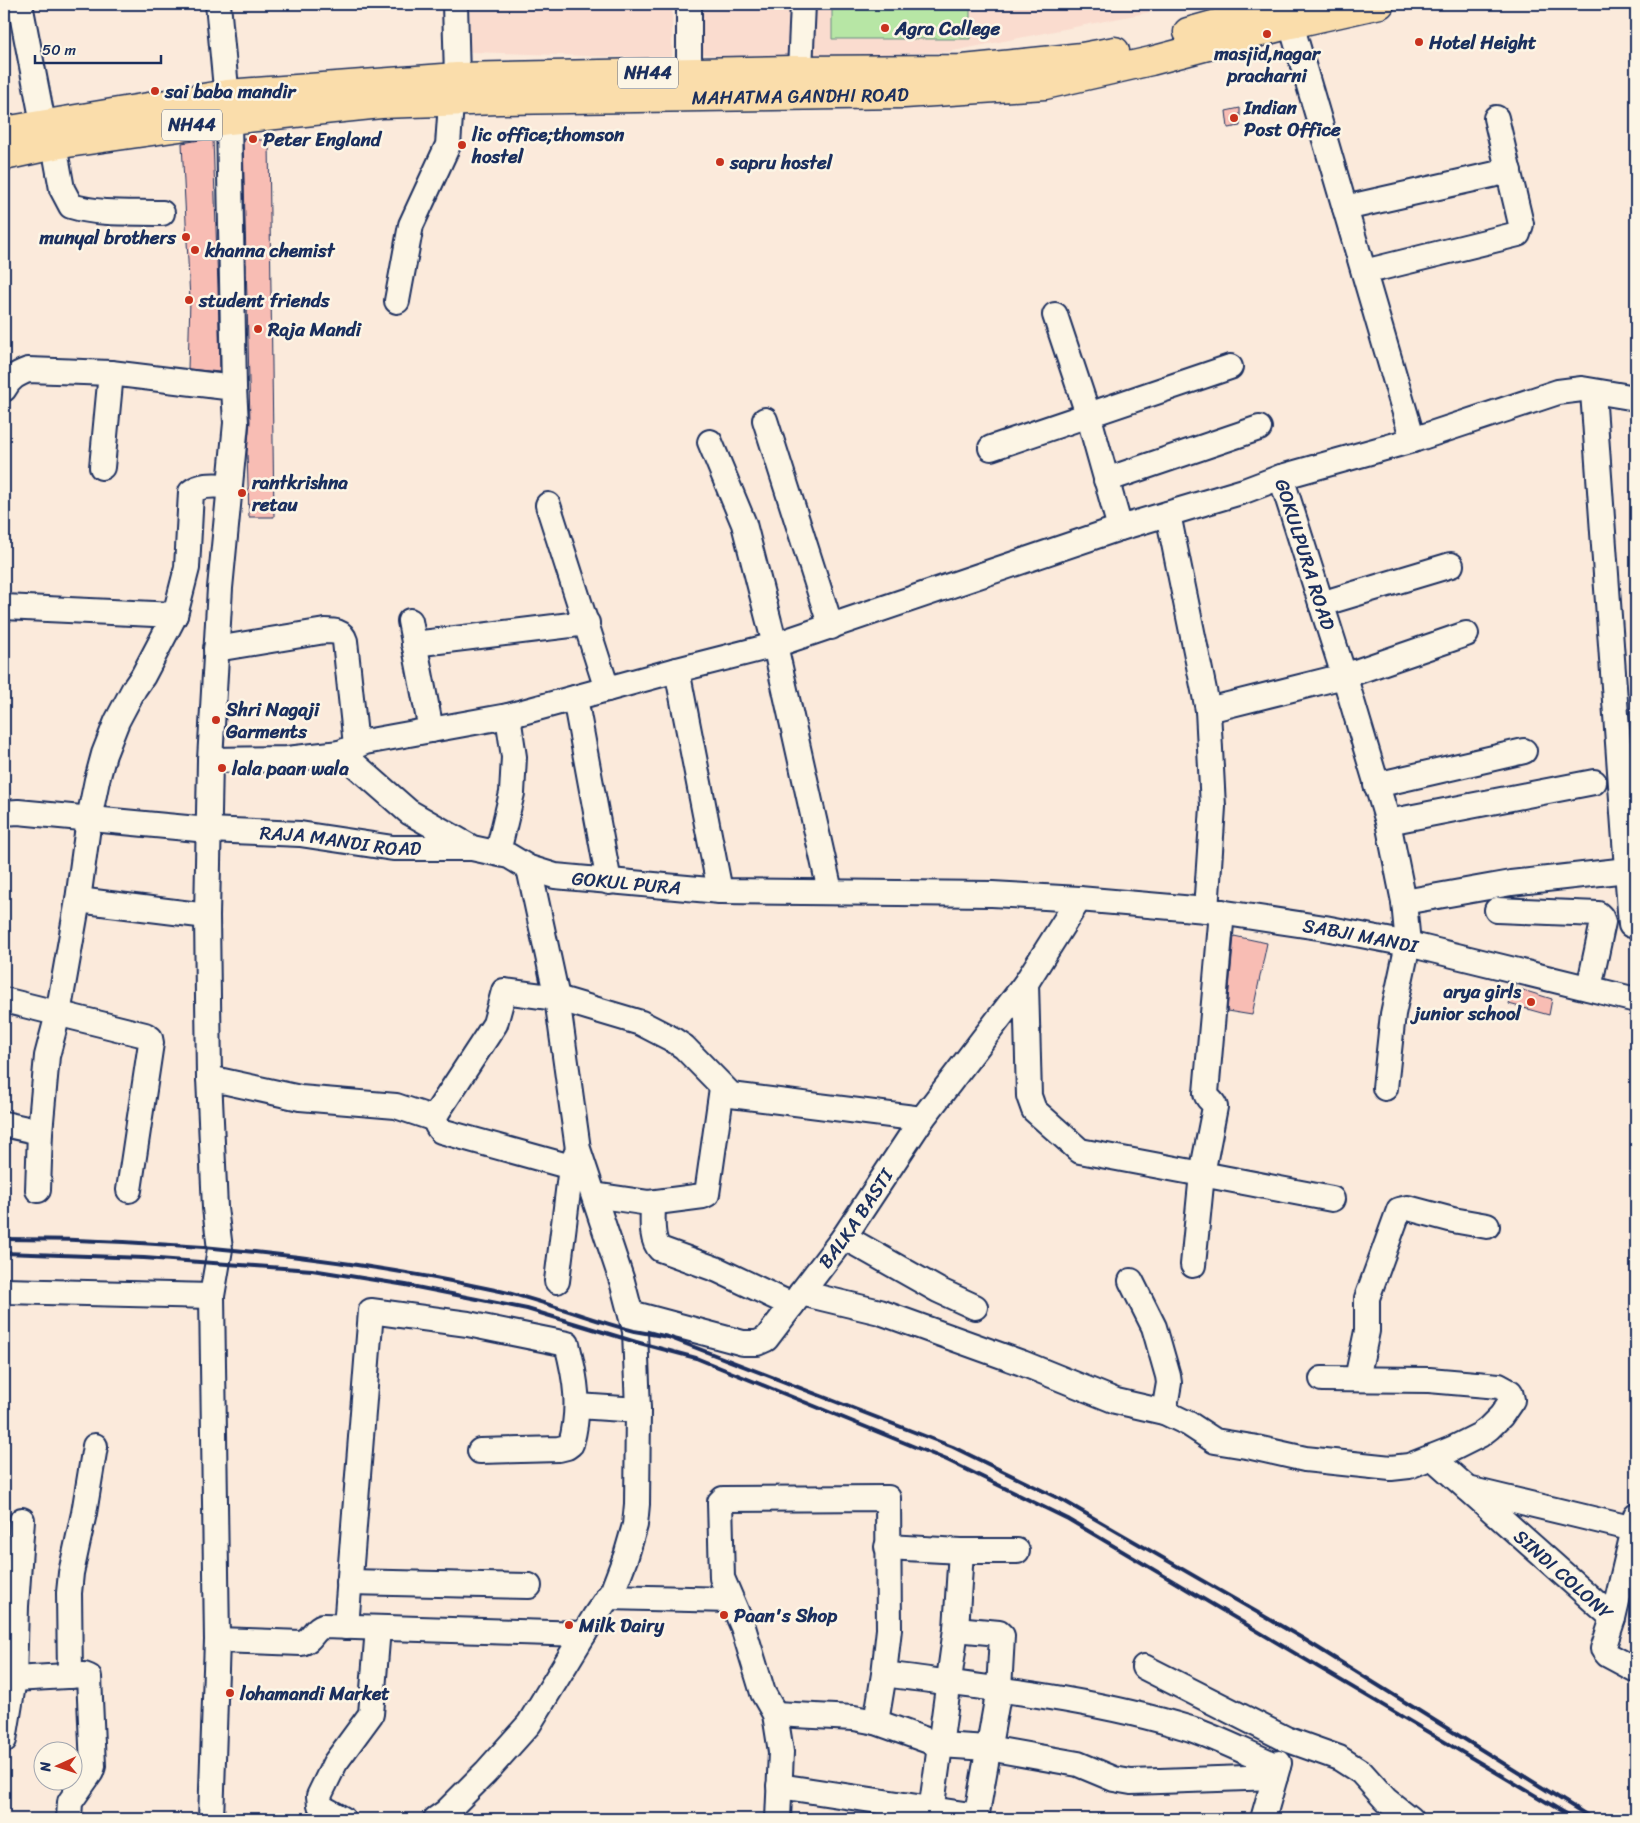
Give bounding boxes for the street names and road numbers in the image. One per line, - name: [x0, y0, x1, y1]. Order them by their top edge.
- road number: NH44: [618, 58, 678, 88]
- street label: MAHATMA GANDHI ROAD: [691, 78, 909, 114]
- road number: NH44: [162, 110, 222, 140]
- street label: GOKULPURA ROAD: [1266, 475, 1345, 635]
- street label: RAJA MANDI ROAD: [259, 816, 422, 865]
- street label: GOKUL PURA: [570, 862, 682, 904]
- street label: SABJI MANDI: [1301, 909, 1423, 963]
- street label: BALKA BASTI: [810, 1161, 903, 1276]
- street label: SINDI COLONY: [1506, 1521, 1622, 1629]

